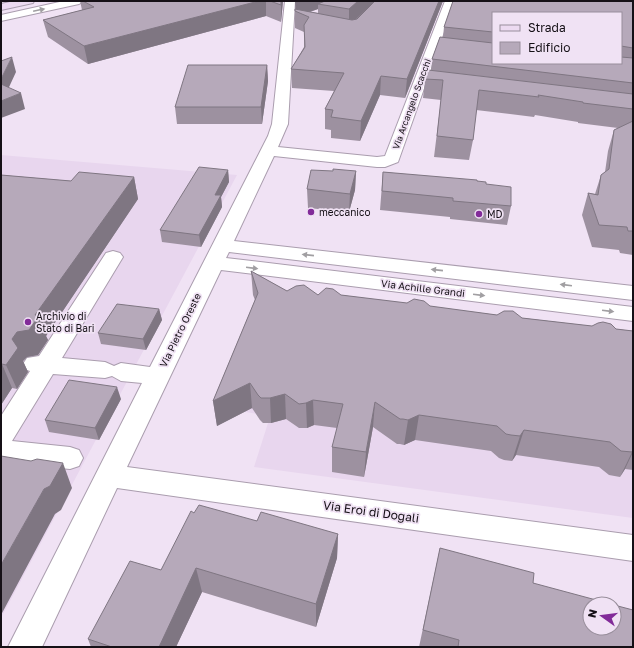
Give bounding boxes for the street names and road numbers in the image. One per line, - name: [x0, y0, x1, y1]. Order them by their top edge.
- street label: Via Arcangelo Scacchi: [390, 57, 433, 151]
- street label: Via Achille Grandi: [380, 277, 466, 299]
- street label: Via Pietro Oreste: [157, 291, 203, 369]
- street label: Via Eroi di Dogali: [322, 497, 420, 526]

